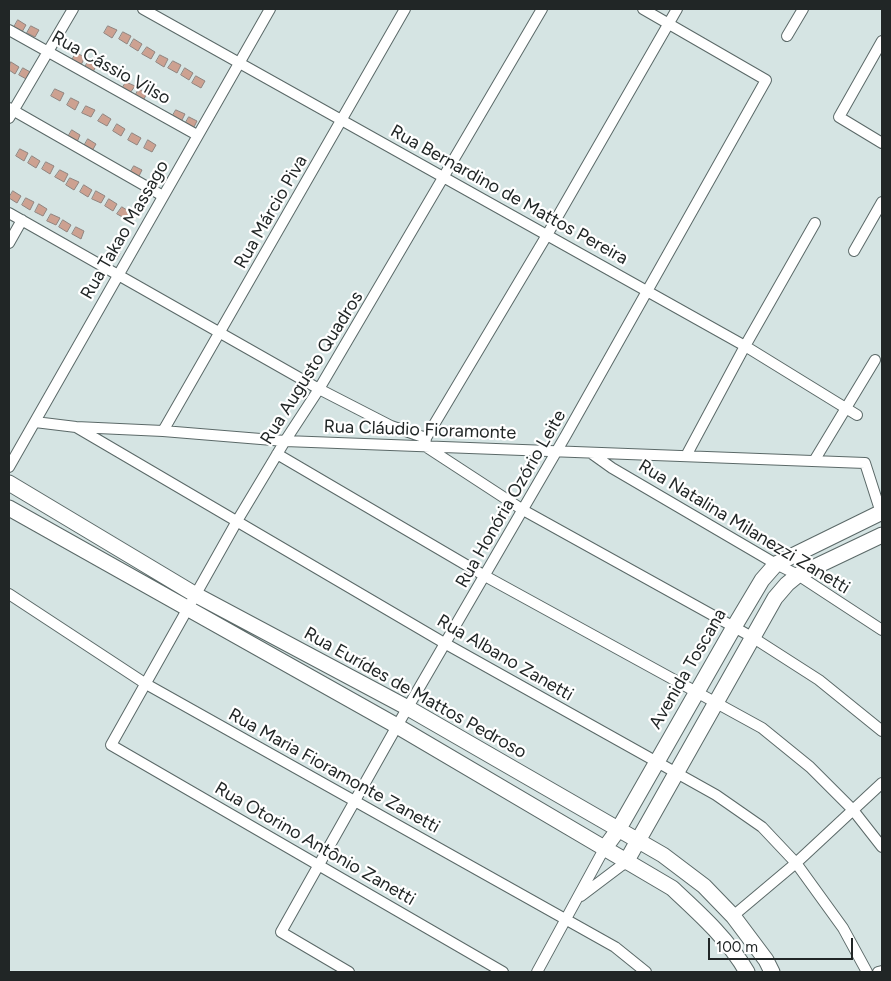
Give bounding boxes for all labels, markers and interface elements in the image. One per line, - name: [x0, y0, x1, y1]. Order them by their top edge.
- street label: Rua Cássio Vilso: [48, 26, 174, 110]
- street label: Rua Bernardino de Mattos Pereira: [386, 121, 632, 269]
- street label: Rua Márcio Piva: [230, 152, 312, 272]
- street label: Rua Takao Massago: [76, 157, 174, 303]
- street label: Rua Augusto Quadros: [256, 287, 368, 449]
- street label: Rua Honória Ozório Leite: [451, 406, 571, 592]
- street label: Rua Cláudio Fioramonte: [323, 416, 517, 444]
- street label: Rua Natalina Milanezzi Zanetti: [634, 455, 854, 599]
- street label: Avenida Toscana: [645, 605, 731, 733]
- street label: Rua Albano Zanetti: [433, 610, 577, 706]
- street label: Rua Eurídes de Mattos Pedroso: [300, 623, 530, 763]
- street label: Rua Maria Fioramonte Zanetti: [225, 704, 443, 838]
- street label: Rua Otorino Antônio Zanetti: [211, 778, 419, 910]
- scale bar: [711, 928, 856, 960]
- text: 100 m: [716, 938, 758, 956]

